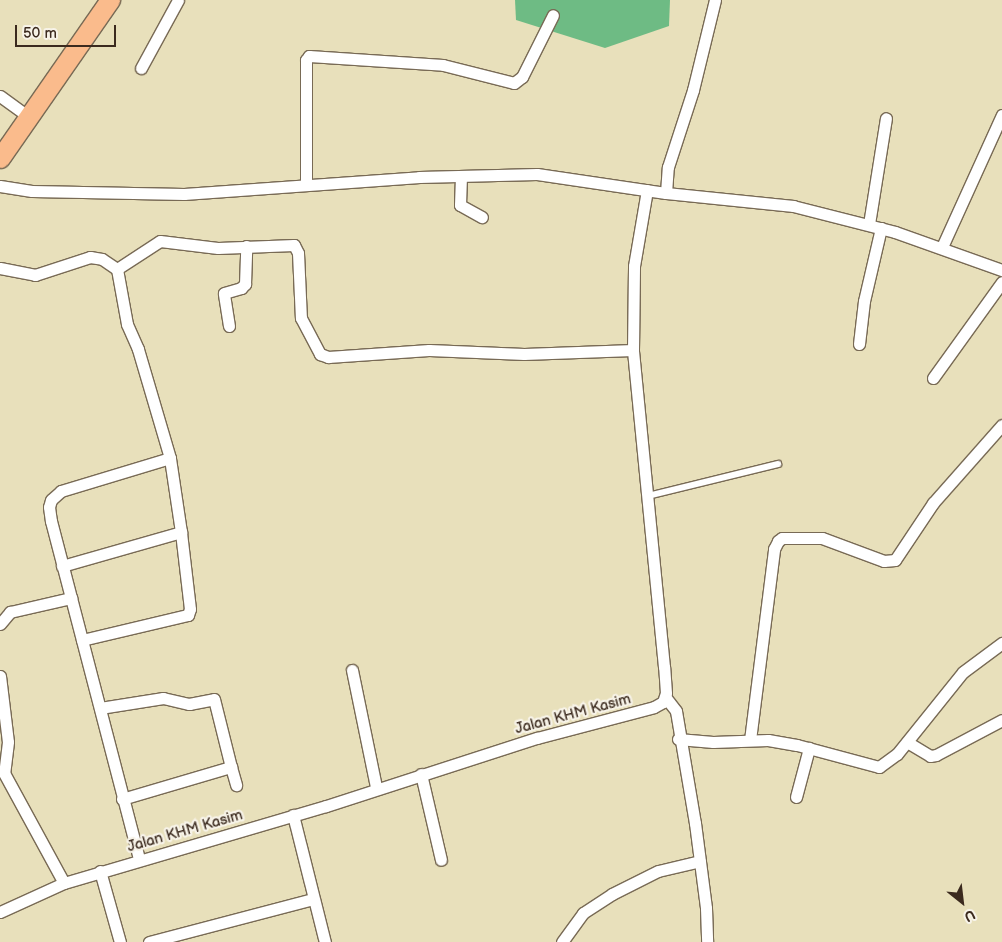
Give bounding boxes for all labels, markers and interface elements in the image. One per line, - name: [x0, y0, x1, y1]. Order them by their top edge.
- scale bar: [18, 15, 119, 47]
- text: 50 m: [23, 24, 57, 43]
- street label: Jalan KHM Kasim: [513, 690, 633, 738]
- street label: Jalan KHM Kasim: [125, 806, 245, 856]
- north arrow: [937, 877, 987, 927]
- text: U: [961, 906, 978, 925]

